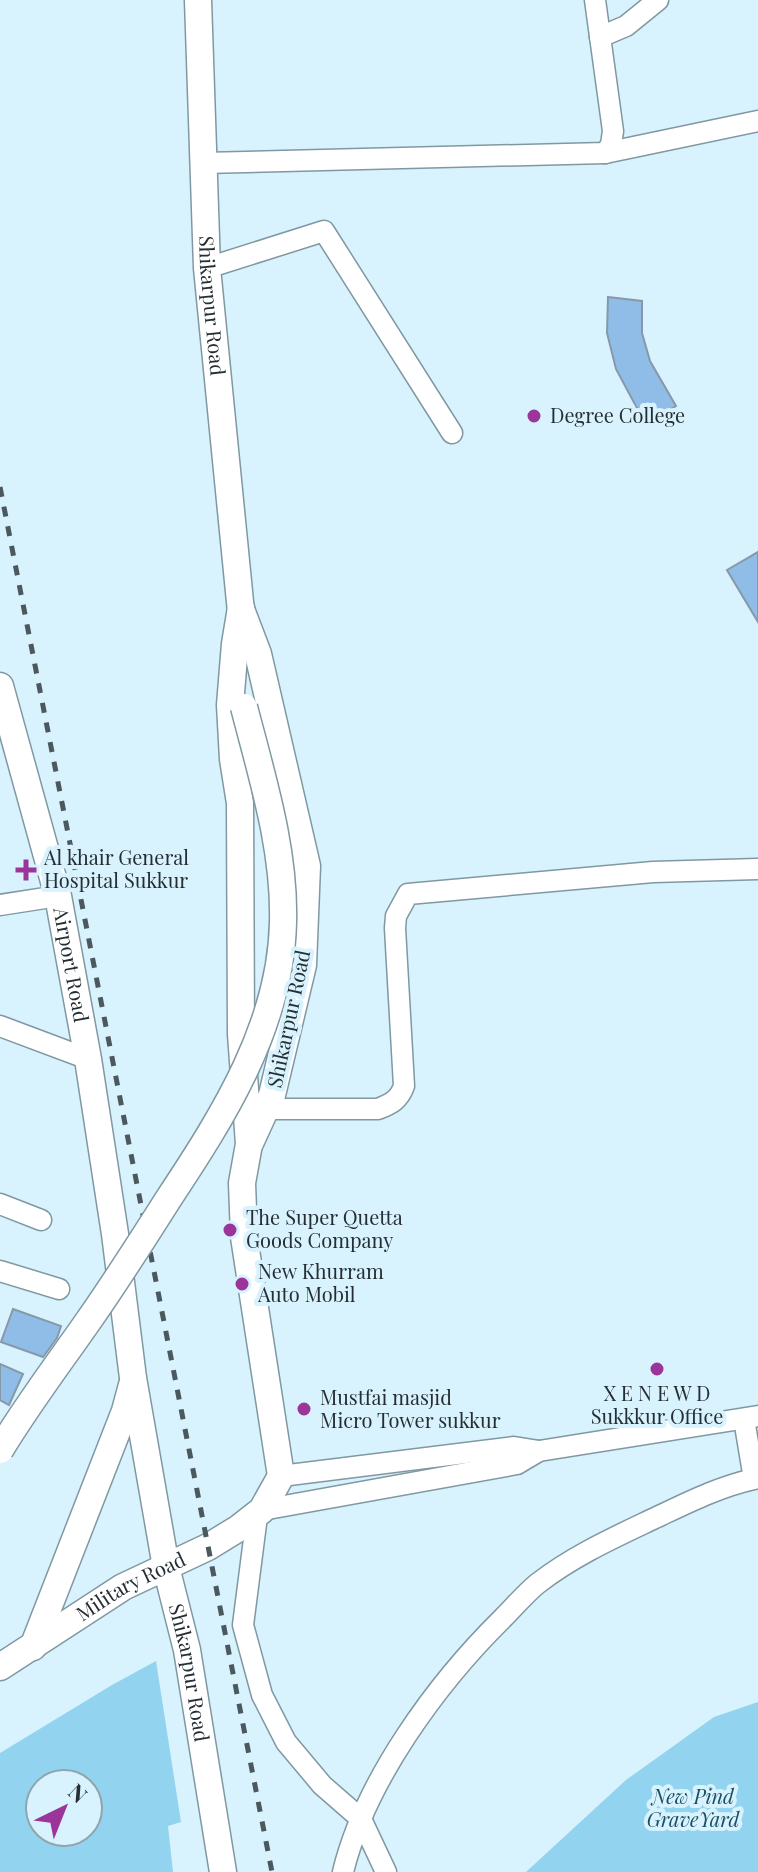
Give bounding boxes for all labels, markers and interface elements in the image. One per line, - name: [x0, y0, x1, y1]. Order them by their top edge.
- street label: Shikarpur Road: [194, 235, 233, 377]
- place label: Degree College: [550, 401, 685, 428]
- marker: Degree College: [525, 407, 543, 425]
- place label: Al khair General Hospital Sukkur: [43, 843, 189, 893]
- marker: Al khair General Hospital Sukkur: [15, 859, 37, 881]
- street label: Airport Road: [48, 904, 96, 1025]
- street label: Shikarpur Road: [260, 947, 315, 1090]
- place label: The Super Quetta Goods Company: [246, 1203, 403, 1253]
- marker: The Super Quetta Goods Company: [221, 1221, 239, 1239]
- place label: New Khurram Auto Mobil: [257, 1257, 384, 1307]
- marker: New Khurram Auto Mobil: [233, 1275, 251, 1293]
- marker: X E N E W D Sukkkur Office: [648, 1360, 666, 1378]
- place label: X E N E W D Sukkkur Office: [591, 1379, 723, 1429]
- place label: Mustfai masjid Micro Tower sukkur: [320, 1383, 501, 1433]
- marker: Mustfai masjid Micro Tower sukkur: [295, 1400, 313, 1418]
- street label: Military Road: [70, 1544, 190, 1626]
- street label: Shikarpur Road: [164, 1600, 217, 1744]
- north arrow: [24, 1768, 104, 1848]
- text: N: [62, 1776, 94, 1809]
- park label: New Pind GraveYard: [647, 1782, 740, 1832]

